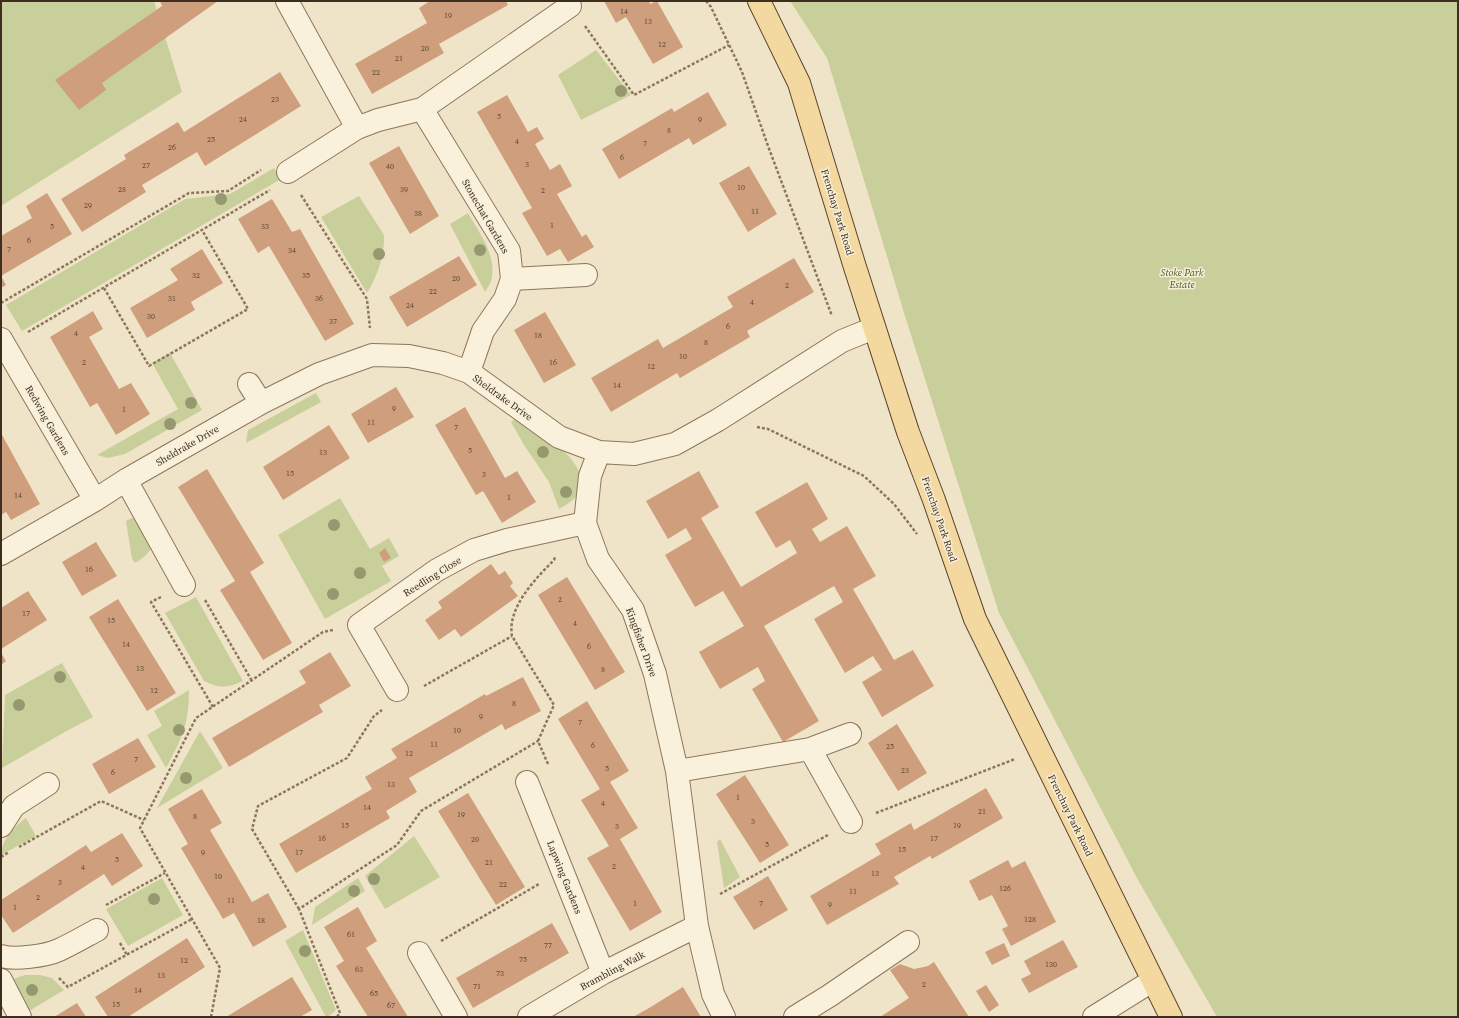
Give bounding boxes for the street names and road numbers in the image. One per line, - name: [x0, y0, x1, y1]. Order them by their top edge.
- street label: Frenchay Park Road: [818, 167, 857, 257]
- street label: Stonechat Gardens: [459, 177, 512, 256]
- street label: Sheldrake Drive: [470, 371, 535, 423]
- street label: Redwing Gardens: [22, 383, 73, 457]
- street label: Sheldrake Drive: [153, 422, 221, 469]
- street label: Frenchay Park Road: [919, 475, 960, 564]
- street label: Reedling Close: [401, 553, 464, 599]
- street label: Kingfisher Drive: [623, 606, 660, 679]
- street label: Frenchay Park Road: [1045, 772, 1096, 859]
- street label: Lapwing Gardens: [544, 839, 585, 916]
- street label: Brambling Walk: [577, 948, 647, 993]

